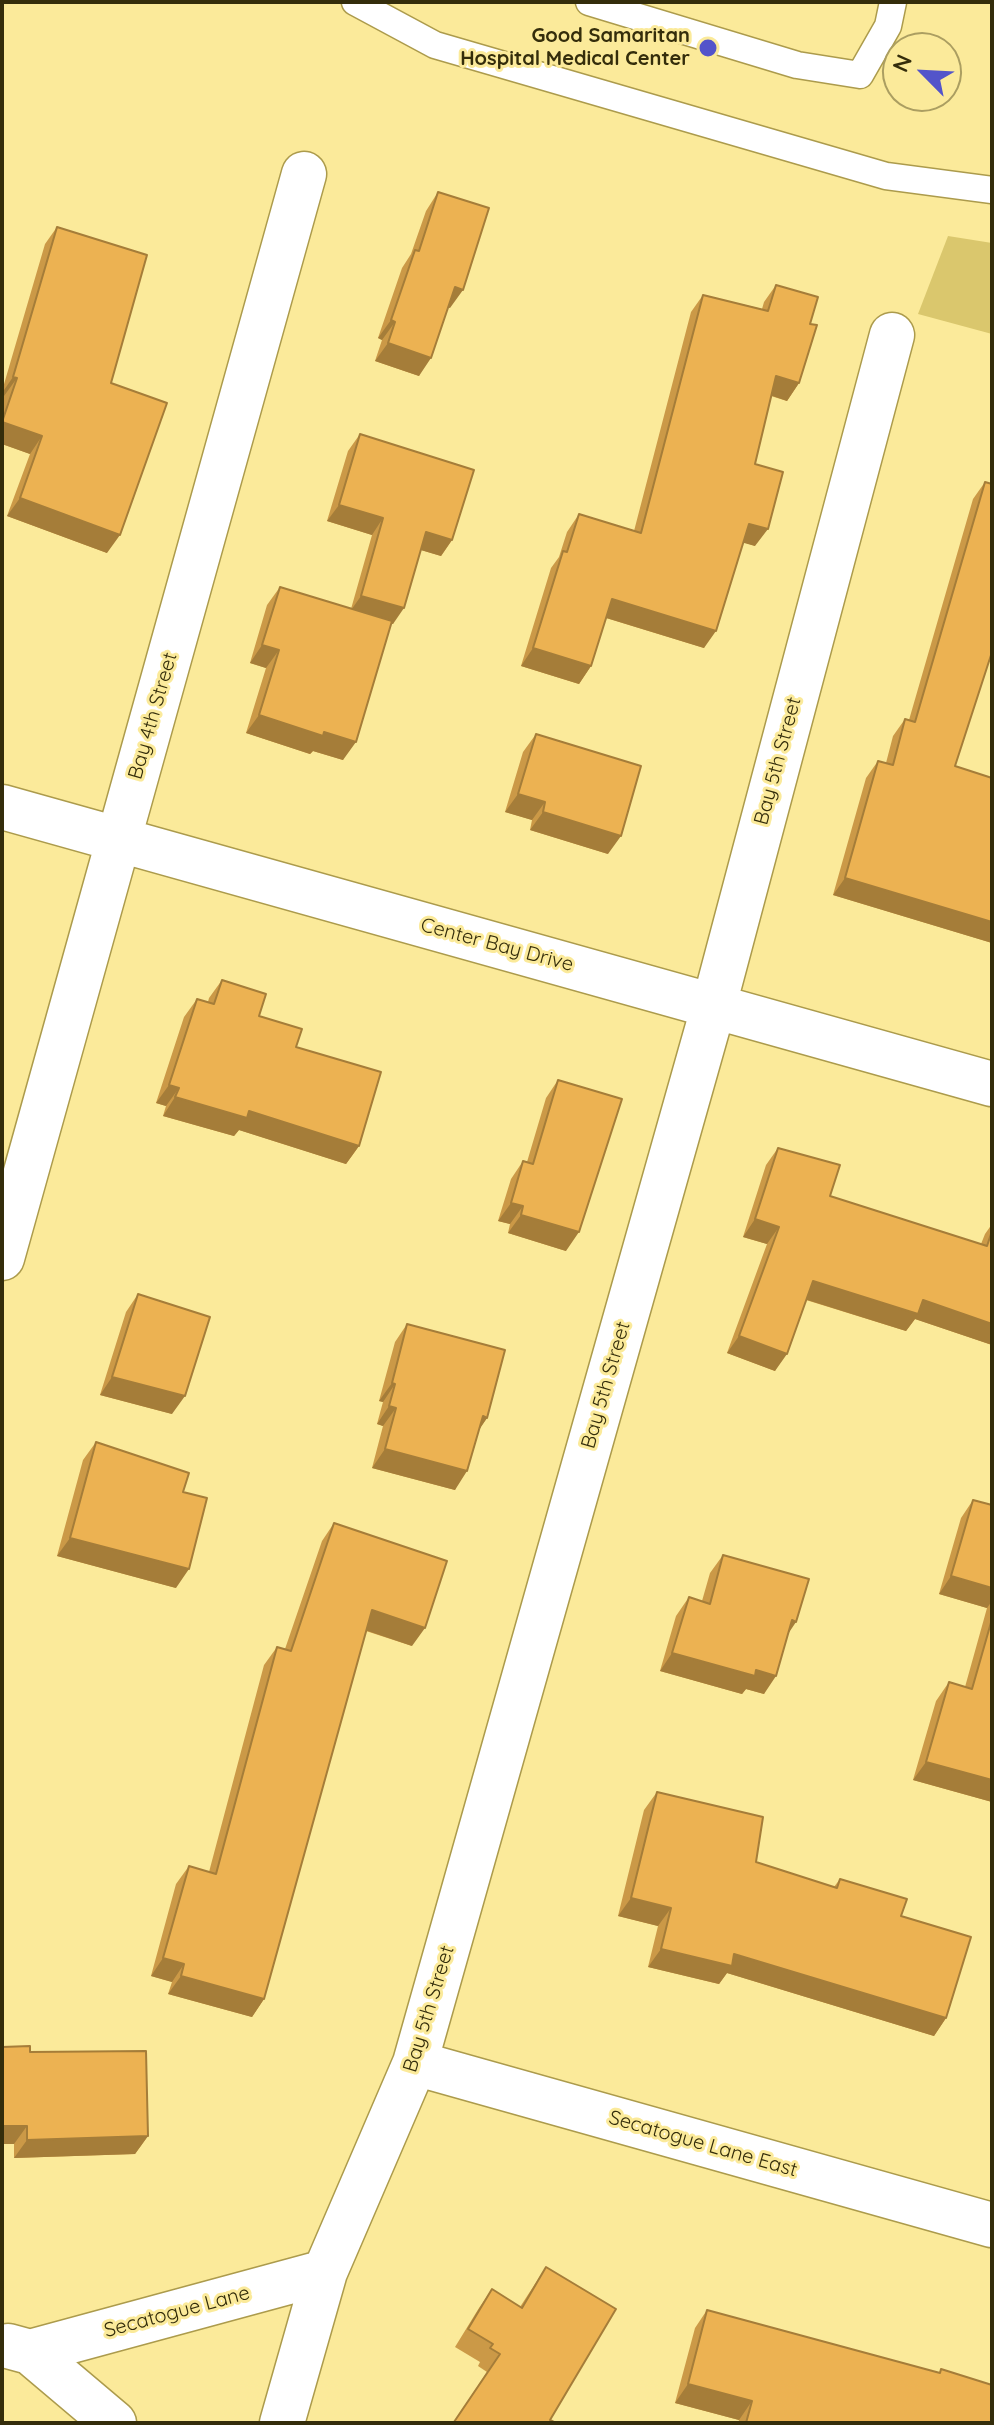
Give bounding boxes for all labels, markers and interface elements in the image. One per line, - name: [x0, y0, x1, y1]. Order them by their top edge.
- place label: Good Samaritan Hospital Medical Center: [460, 24, 690, 71]
- north arrow: [882, 32, 962, 112]
- marker: Good Samaritan Hospital Medical Center: [697, 37, 719, 59]
- text: N: [886, 50, 918, 76]
- street label: Bay 4th Street: [123, 650, 183, 782]
- street label: Bay 5th Street: [749, 695, 807, 827]
- street label: Center Bay Drive: [418, 913, 576, 977]
- street label: Bay 5th Street: [576, 1319, 636, 1451]
- street label: Bay 5th Street: [398, 1943, 460, 2075]
- street label: Secatogue Lane East: [606, 2106, 800, 2182]
- street label: Secatogue Lane: [102, 2281, 252, 2343]

